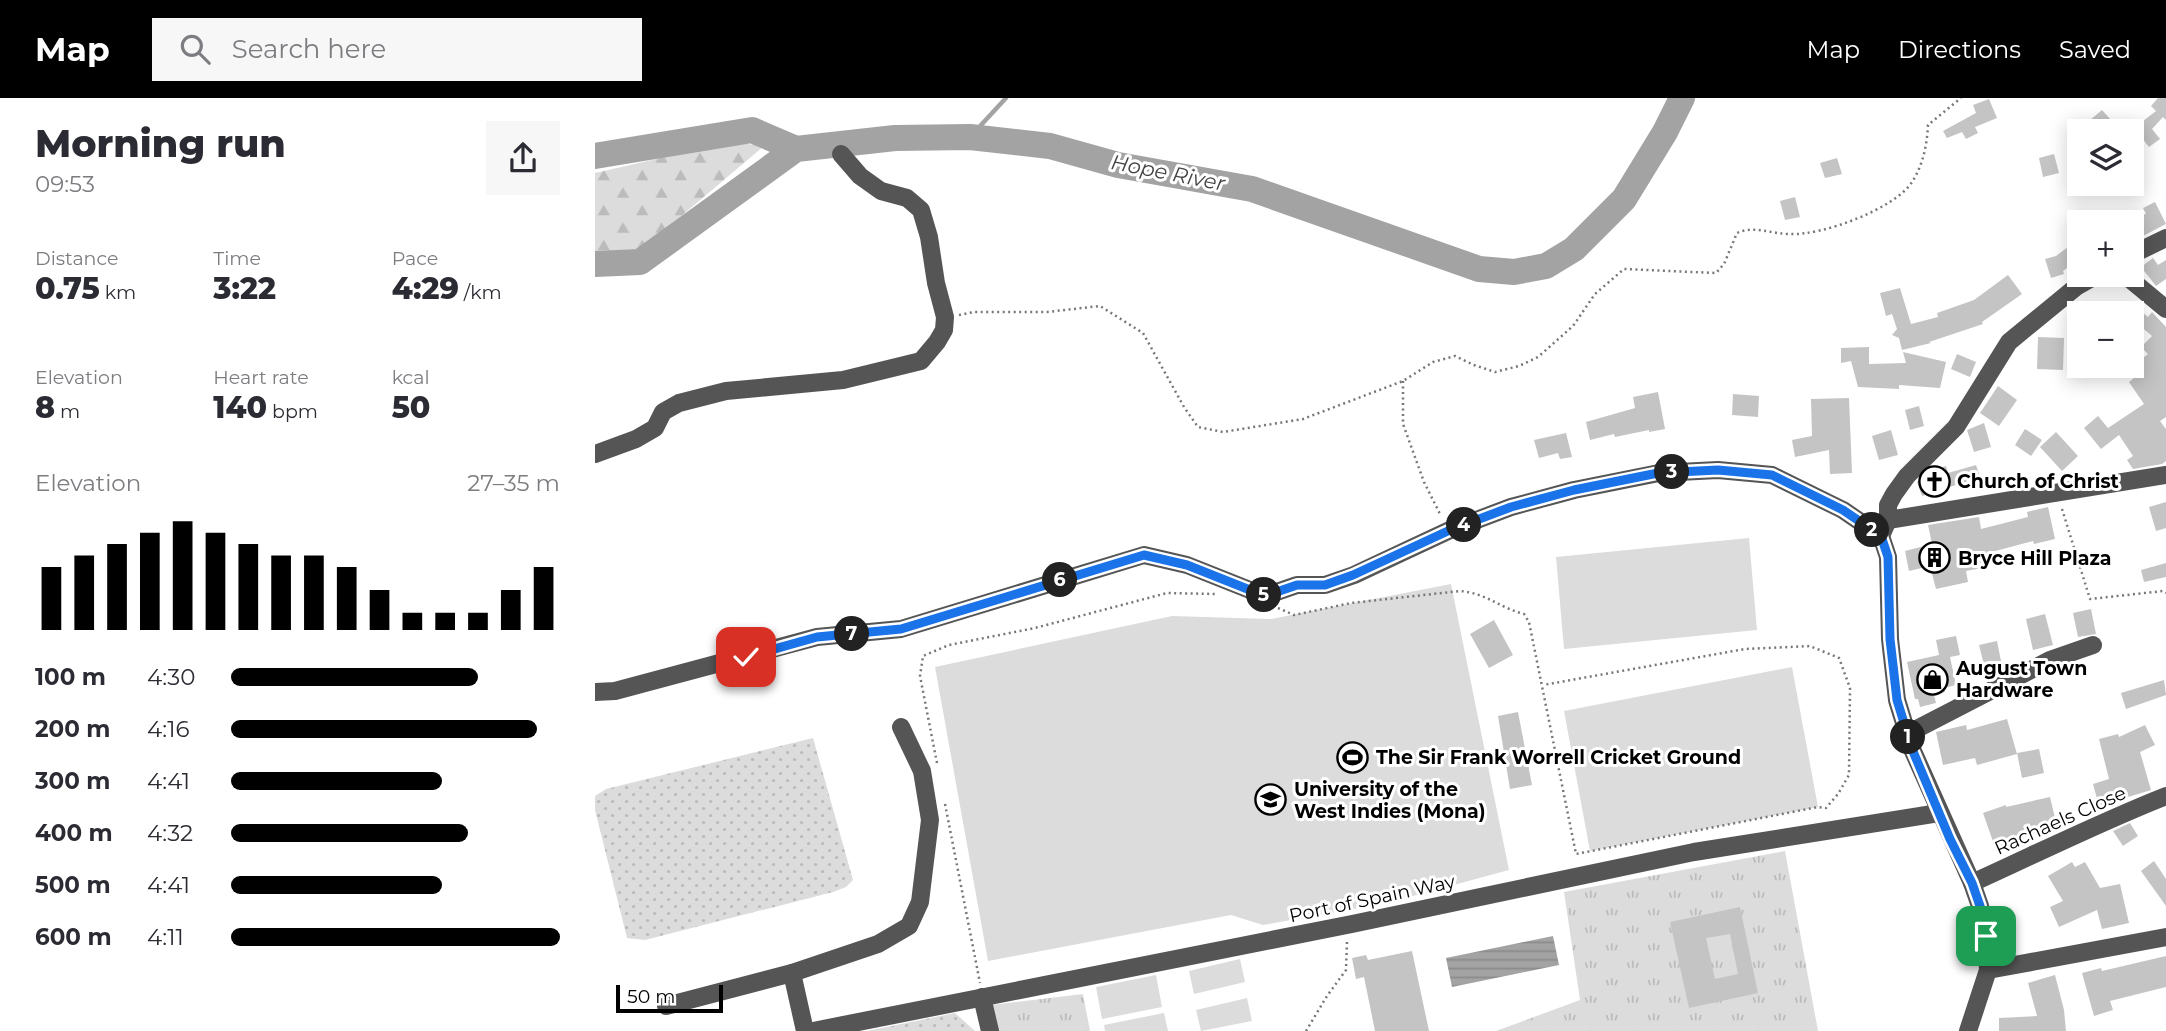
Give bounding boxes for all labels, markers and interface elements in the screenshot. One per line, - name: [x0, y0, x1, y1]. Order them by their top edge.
- search box: [152, 18, 642, 81]
- text: Map: [35, 29, 110, 69]
- icon: search: [176, 30, 214, 68]
- text: Search here: [232, 33, 386, 65]
- text: Map: [1807, 35, 1860, 64]
- text: Directions: [1898, 35, 2021, 64]
- text: Saved: [2059, 35, 2131, 64]
- map controls: [2067, 119, 2144, 378]
- button: layers: [2067, 119, 2144, 196]
- text: Morning run: [35, 120, 286, 167]
- button: share: [486, 121, 560, 195]
- water label: Hope River: [1109, 149, 1228, 196]
- text: 09:53: [35, 170, 95, 198]
- button: +: [2067, 210, 2144, 287]
- text: Distance: [35, 247, 118, 270]
- text: Time: [213, 247, 261, 270]
- text: Pace: [392, 247, 438, 270]
- text: 0.75: [35, 270, 100, 307]
- text: 3:22: [213, 270, 276, 307]
- text: 4:29: [392, 270, 459, 307]
- text: km: [100, 281, 136, 304]
- text: /km: [459, 281, 502, 304]
- button: −: [2067, 301, 2144, 378]
- text: Elevation: [35, 366, 123, 389]
- text: Heart rate: [213, 366, 309, 389]
- text: kcal: [392, 366, 430, 389]
- text: 8: [35, 389, 55, 426]
- text: 140: [213, 389, 267, 426]
- text: 50: [392, 389, 430, 426]
- text: m: [55, 400, 80, 423]
- text: bpm: [267, 400, 318, 423]
- pin: 3: [1655, 454, 1689, 490]
- text: 3: [1666, 460, 1677, 483]
- church icon: Church of Christ: [1917, 464, 1951, 498]
- text: Elevation: [35, 469, 141, 497]
- text: 27–35 m: [467, 469, 560, 497]
- place label: Church of Christ: [1957, 470, 2119, 493]
- pin: 4: [1447, 508, 1481, 542]
- pin: 2: [1855, 512, 1889, 548]
- text: 4: [1457, 513, 1470, 536]
- text: 2: [1866, 518, 1877, 541]
- building icon: Bryce Hill Plaza: [1918, 541, 1952, 575]
- place label: Bryce Hill Plaza: [1958, 547, 2112, 570]
- pin: 6: [1043, 562, 1077, 598]
- text: 6: [1053, 568, 1066, 591]
- pin: 5: [1247, 578, 1281, 612]
- text: 5: [1258, 583, 1269, 606]
- pin: 7: [835, 616, 869, 652]
- text: 7: [846, 622, 857, 645]
- pin: [716, 627, 776, 687]
- icon: check: [727, 638, 765, 676]
- place label: August Town Hardware: [1955, 657, 2087, 702]
- shop icon: August Town Hardware: [1916, 662, 1950, 696]
- text: 100 m: [35, 663, 106, 691]
- text: 4:30: [147, 663, 195, 691]
- text: 200 m: [35, 715, 110, 743]
- text: 4:16: [147, 715, 190, 743]
- pin: 1: [1891, 720, 1925, 754]
- text: 1: [1904, 725, 1911, 748]
- sports icon: The Sir Frank Worrell Cricket Ground: [1336, 740, 1370, 774]
- place label: The Sir Frank Worrell Cricket Ground: [1376, 746, 1741, 769]
- text: 300 m: [35, 767, 111, 795]
- text: 4:41: [147, 767, 190, 795]
- place label: University of the West Indies (Mona): [1294, 778, 1486, 823]
- street label: Rachaels Close: [1991, 781, 2130, 860]
- school or university icon: University of the West Indies (Mona): [1254, 783, 1288, 817]
- text: 400 m: [35, 819, 113, 847]
- text: 4:32: [147, 819, 193, 847]
- street label: Port of Spain Way: [1287, 870, 1458, 927]
- text: 500 m: [35, 871, 111, 899]
- text: 4:41: [147, 871, 190, 899]
- pin: [1956, 906, 2016, 966]
- icon: arrive: [1967, 917, 2005, 955]
- text: 600 m: [35, 923, 112, 951]
- text: 4:11: [147, 923, 184, 951]
- scale bar: [616, 982, 723, 1014]
- text: 50 m: [627, 985, 675, 1008]

